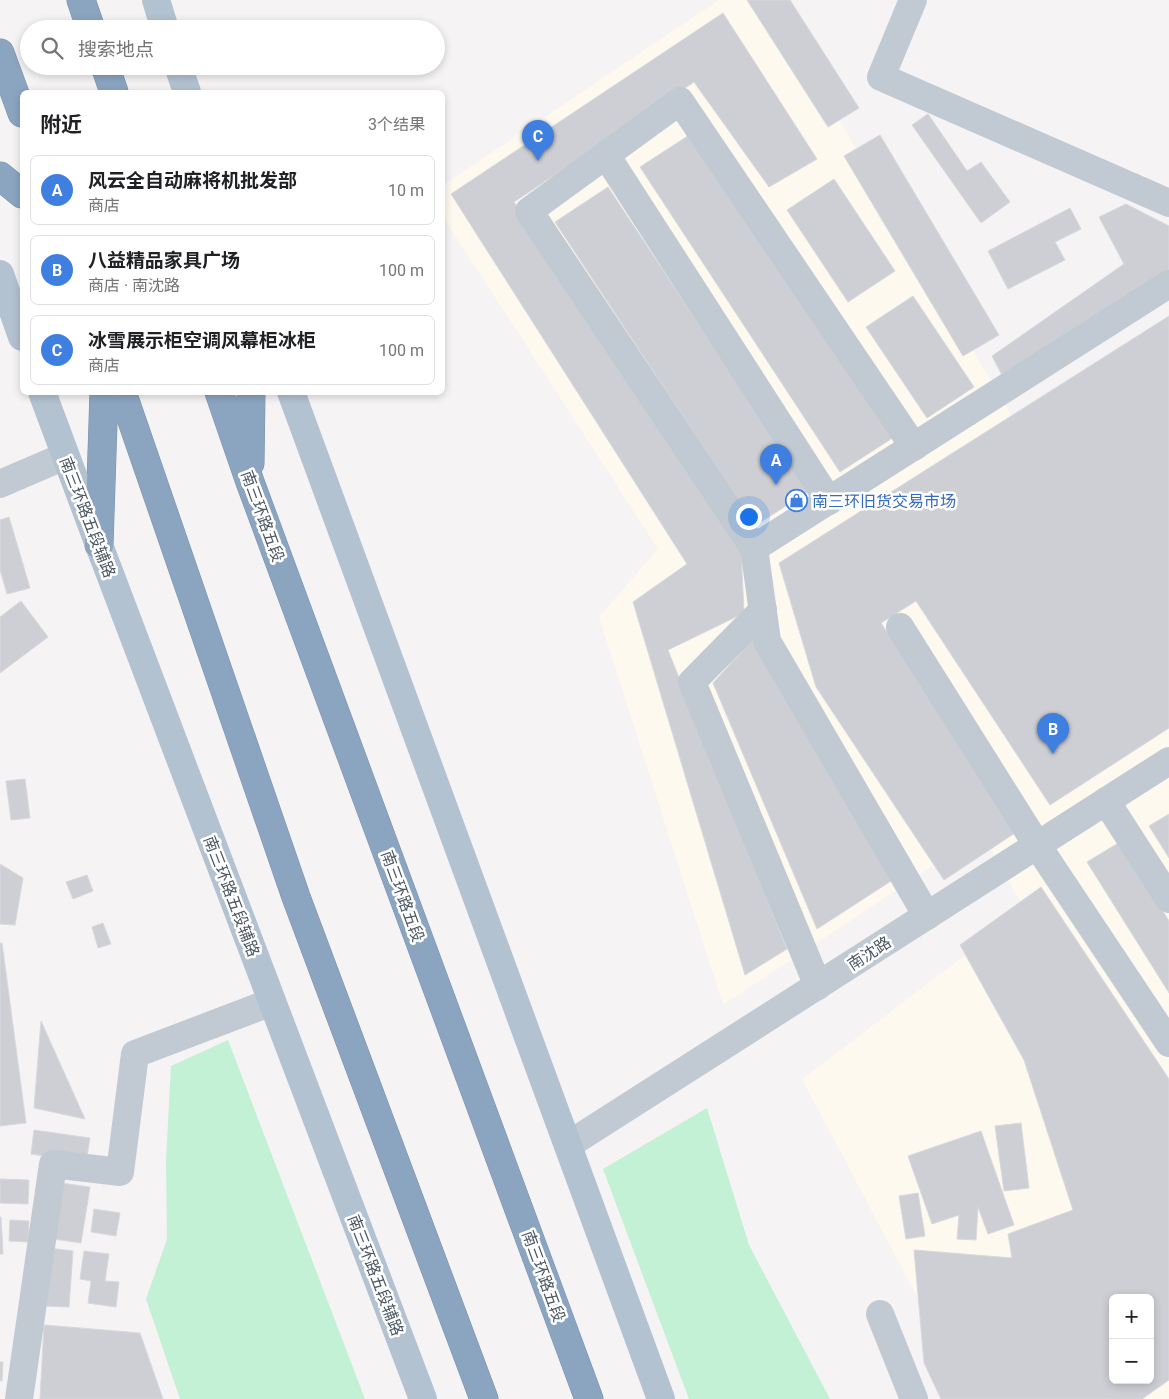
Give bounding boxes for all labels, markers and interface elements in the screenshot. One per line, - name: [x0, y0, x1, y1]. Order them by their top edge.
- search box: [20, 20, 445, 75]
- icon: search: [38, 34, 66, 62]
- text: 搜索地点: [78, 38, 154, 61]
- text: 附近: [40, 113, 82, 137]
- text: 3个结果: [368, 115, 425, 134]
- pin: C: [522, 120, 554, 161]
- text: 风云全自动麻将机批发部: [88, 169, 297, 192]
- text: A: [52, 181, 62, 200]
- text: 10 m: [388, 181, 424, 200]
- text: 商店: [88, 196, 120, 215]
- text: 八益精品家具广场: [88, 249, 240, 272]
- text: B: [52, 261, 62, 280]
- text: 100 m: [379, 261, 424, 280]
- text: 商店 · 南沈路: [88, 276, 180, 295]
- text: 冰雪展示柜空调风幕柜冰柜: [88, 329, 316, 352]
- text: C: [52, 341, 62, 360]
- text: 100 m: [379, 341, 424, 360]
- text: 商店: [88, 356, 120, 375]
- pin: A: [760, 444, 792, 485]
- street label: 南三环路五段辅路: [56, 454, 119, 580]
- street label: 南三环路五段: [237, 468, 288, 565]
- shop icon: 南三环旧货交易市场: [784, 489, 808, 513]
- place label: 南三环旧货交易市场: [812, 492, 956, 511]
- your location: [736, 504, 762, 530]
- pin: B: [1037, 713, 1069, 754]
- street label: 南三环路五段辅路: [200, 833, 263, 959]
- street label: 南三环路五段: [377, 848, 428, 945]
- street label: 南沈路: [844, 932, 895, 974]
- street label: 南三环路五段辅路: [344, 1212, 407, 1338]
- street label: 南三环路五段: [518, 1228, 569, 1325]
- map controls: [1109, 1294, 1154, 1384]
- button: +: [1109, 1294, 1154, 1339]
- button: −: [1109, 1339, 1154, 1384]

